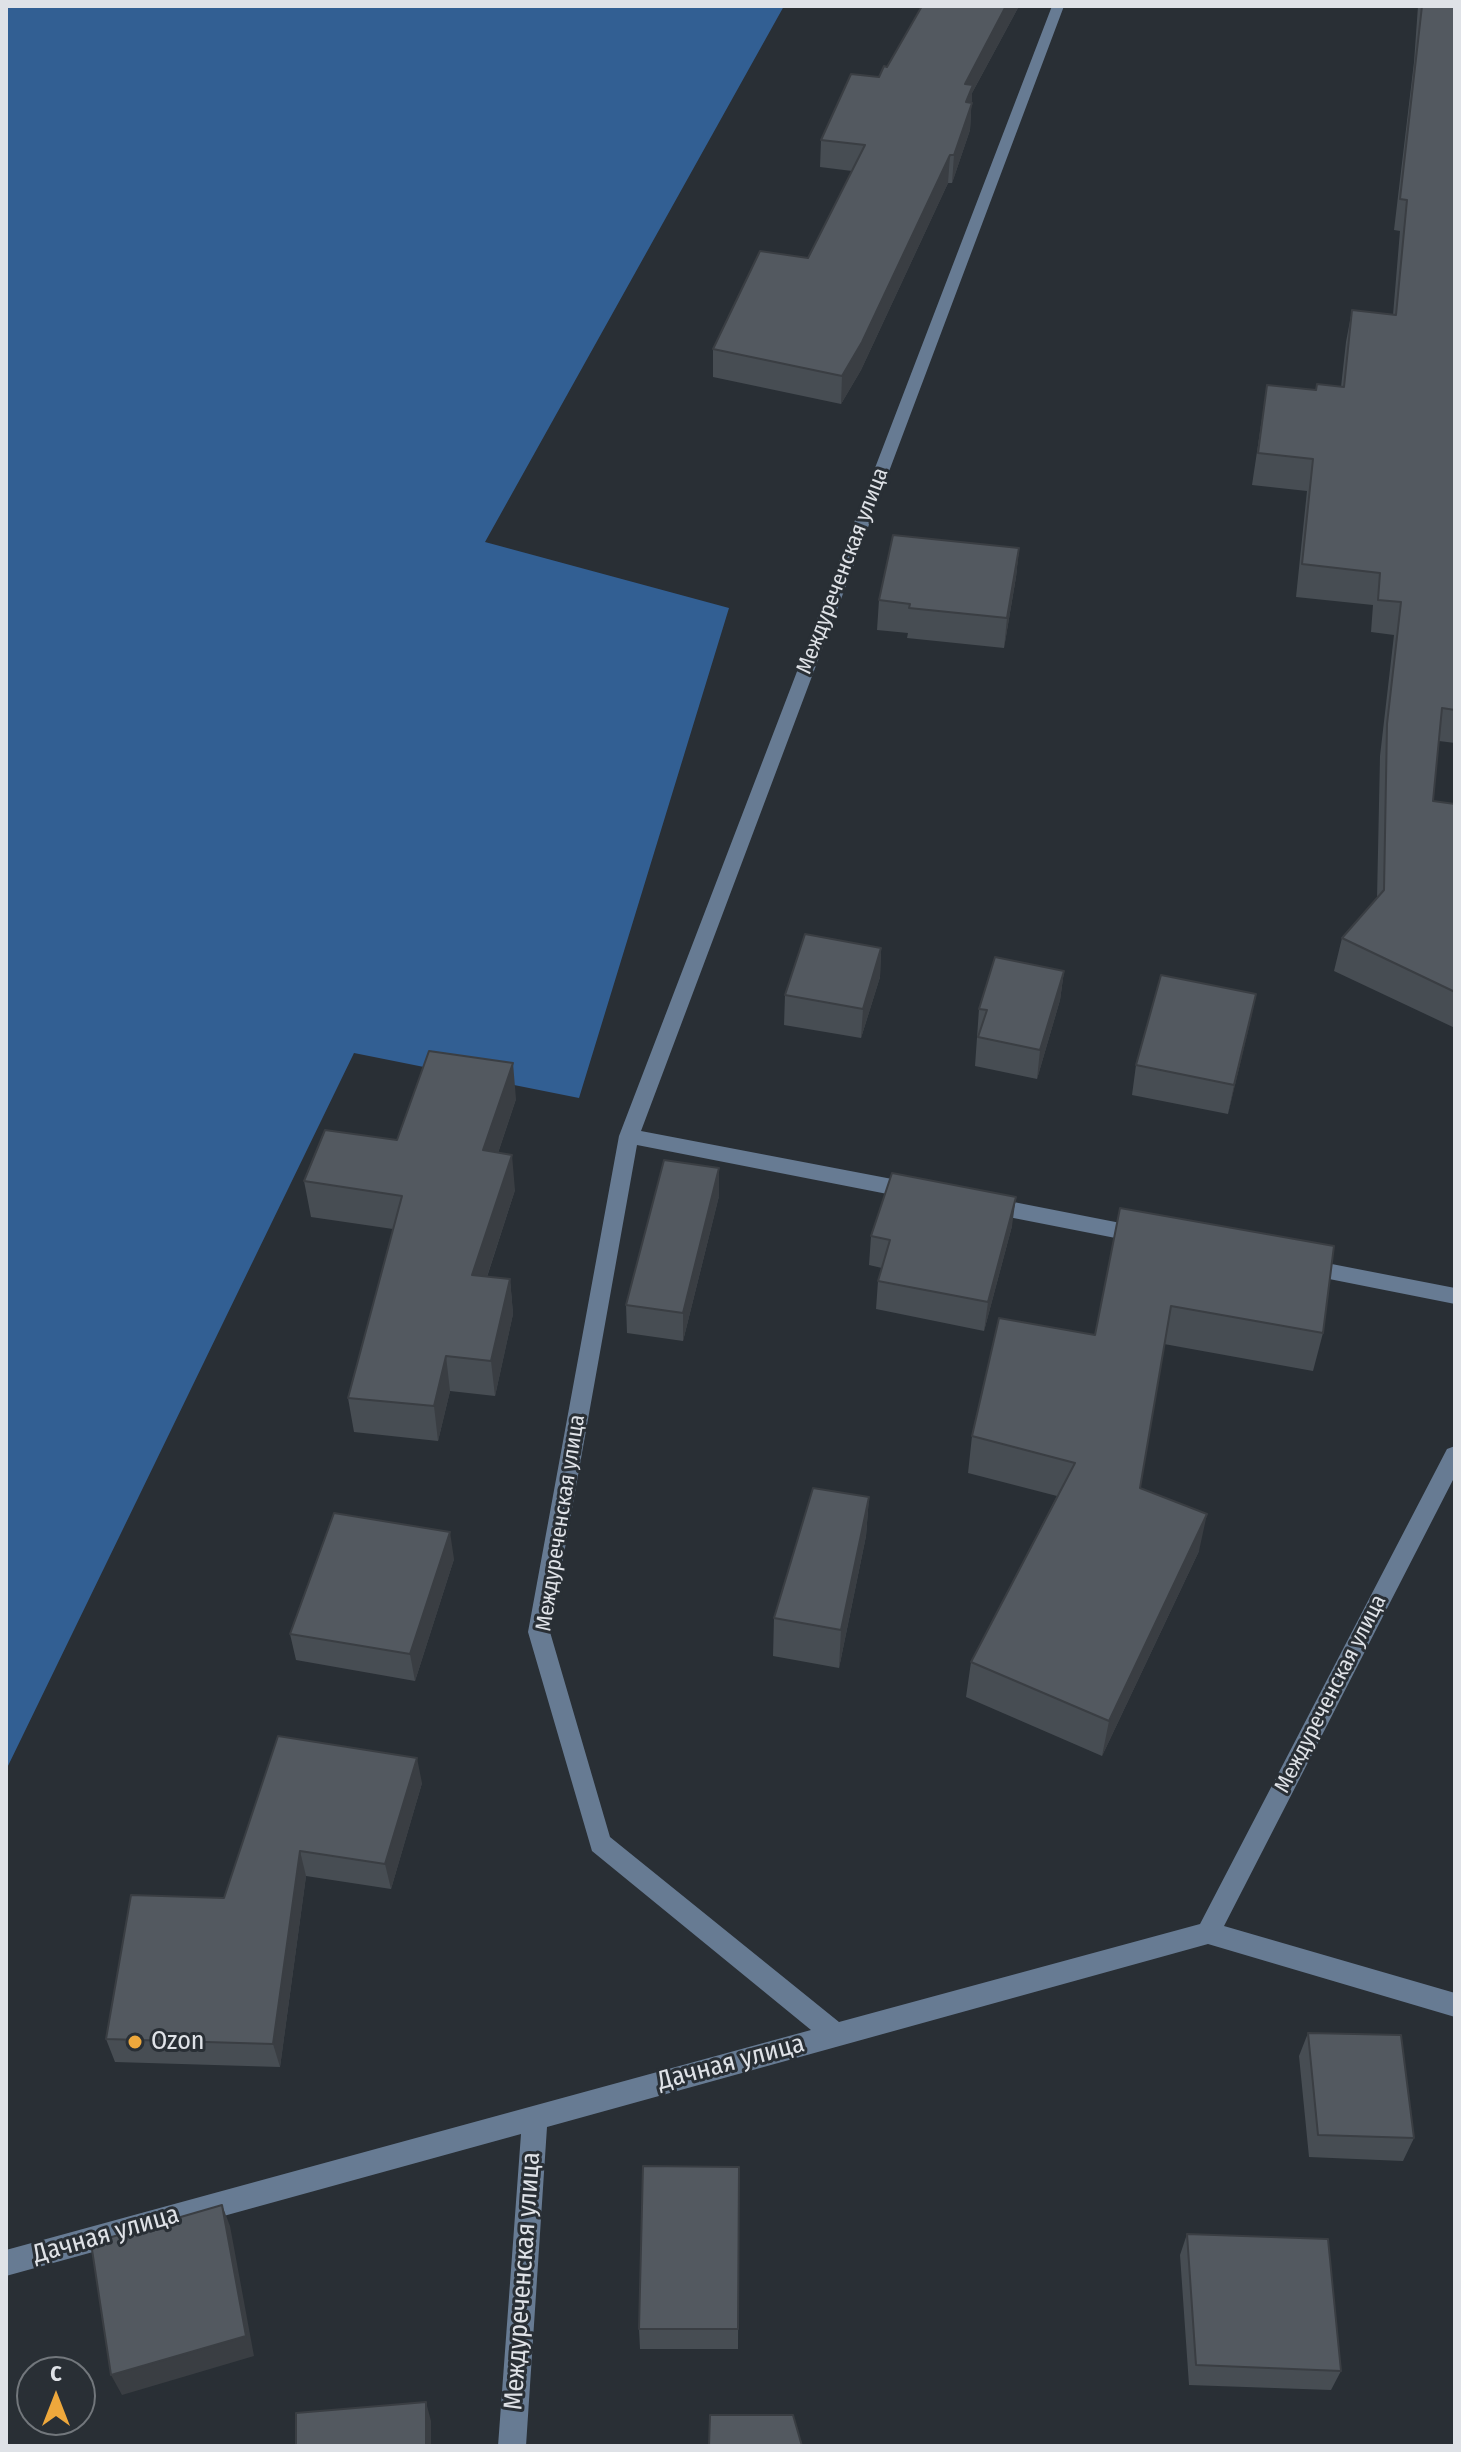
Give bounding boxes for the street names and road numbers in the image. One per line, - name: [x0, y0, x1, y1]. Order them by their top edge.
- street label: Междуреченская улица: [791, 464, 895, 678]
- street label: Междуреченская улица: [531, 1413, 591, 1633]
- street label: Междуреченская улица: [1270, 1591, 1392, 1797]
- street label: Дачная улица: [654, 2028, 808, 2098]
- street label: Междуреченская улица: [498, 2151, 548, 2411]
- street label: Дачная улица: [29, 2199, 183, 2271]

